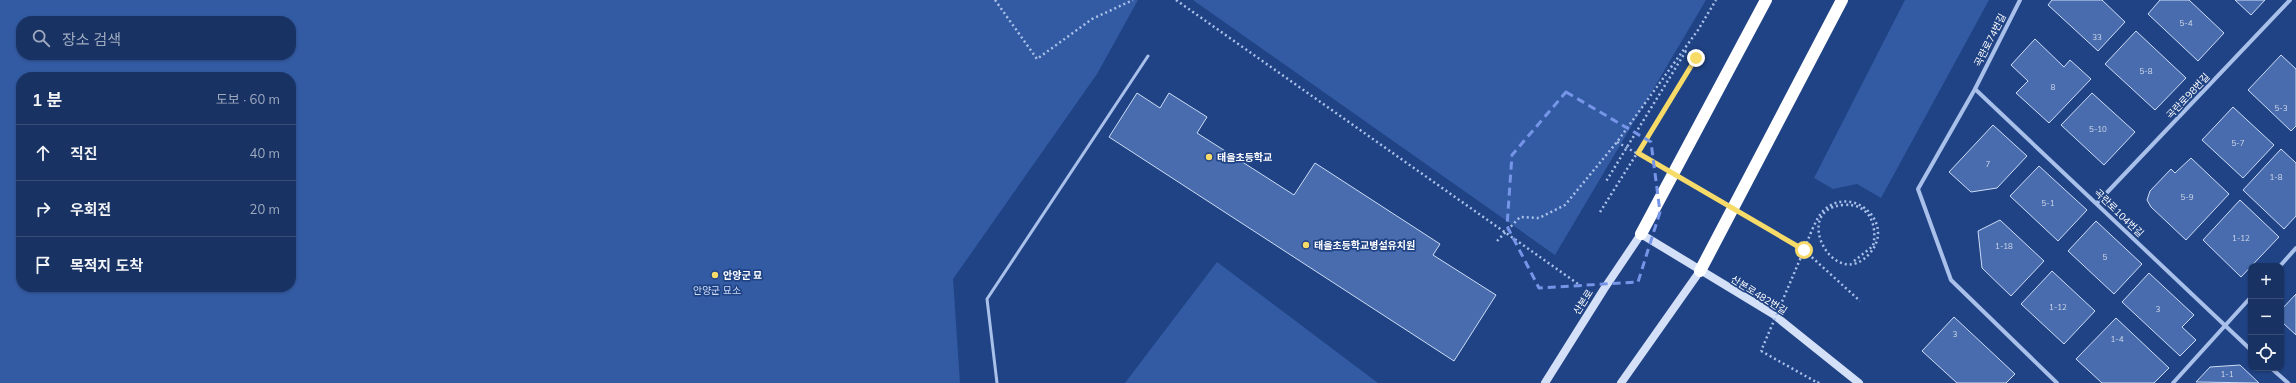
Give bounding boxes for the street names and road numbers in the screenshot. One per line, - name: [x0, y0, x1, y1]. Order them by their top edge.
- street label: 곡란로74번길: [1971, 11, 2009, 69]
- street label: 곡란로98번길: [2163, 70, 2213, 122]
- street label: 곡란로104번길: [2091, 186, 2147, 240]
- street label: 산본로482번길: [1728, 273, 1790, 317]
- street label: 산본로: [1570, 287, 1596, 317]

